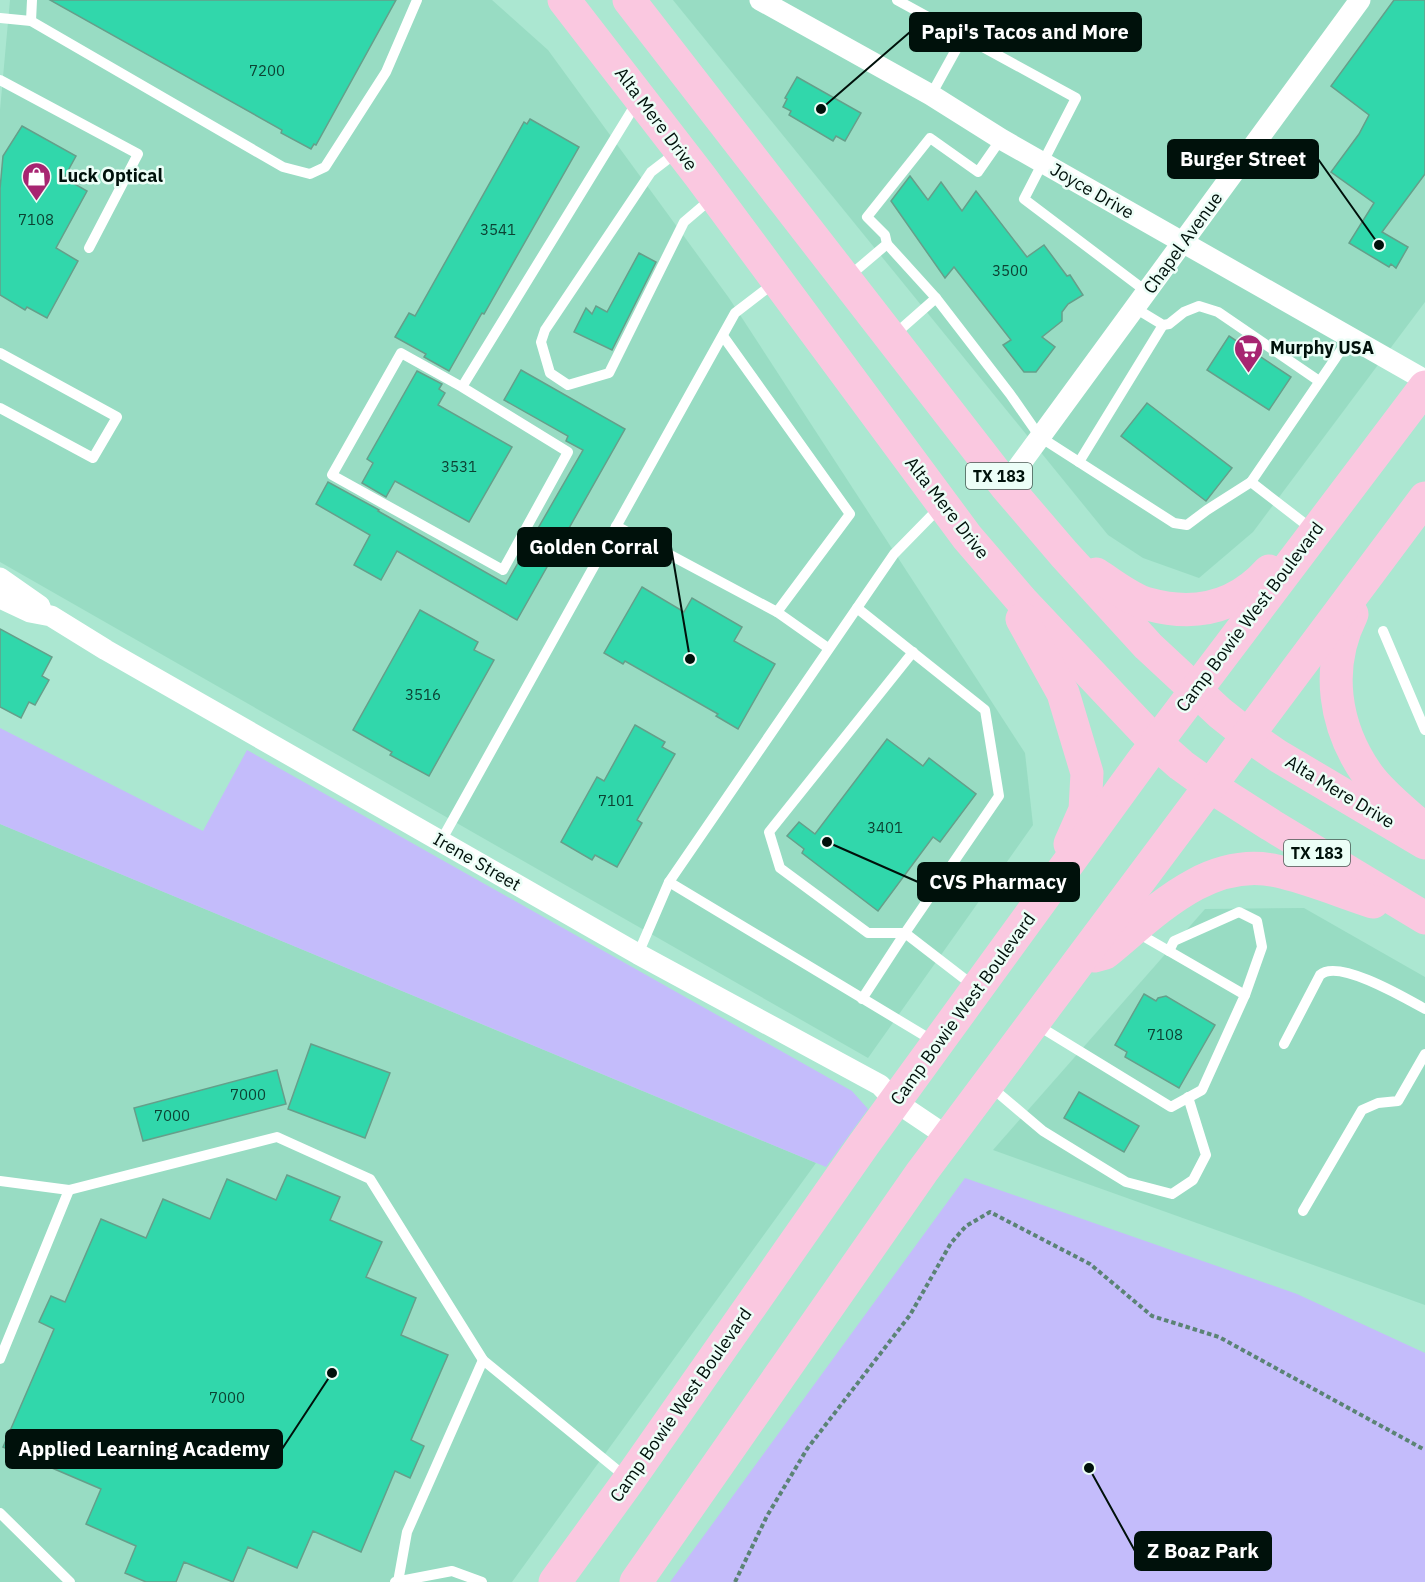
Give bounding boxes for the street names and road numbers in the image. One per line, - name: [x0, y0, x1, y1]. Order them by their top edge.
- street label: Alta Mere Drive: [610, 62, 703, 175]
- street label: Joyce Drive: [1046, 157, 1138, 224]
- street label: Chapel Avenue: [1138, 187, 1227, 298]
- street label: Alta Mere Drive: [900, 452, 995, 563]
- road number: TX 183: [966, 463, 1032, 489]
- street label: Camp Bowie West Boulevard: [1171, 517, 1329, 716]
- street label: Alta Mere Drive: [1281, 750, 1399, 833]
- street label: Irene Street: [429, 827, 525, 896]
- road number: TX 183: [1284, 840, 1350, 866]
- street label: Camp Bowie West Boulevard: [885, 908, 1040, 1109]
- street label: Camp Bowie West Boulevard: [605, 1303, 757, 1506]

